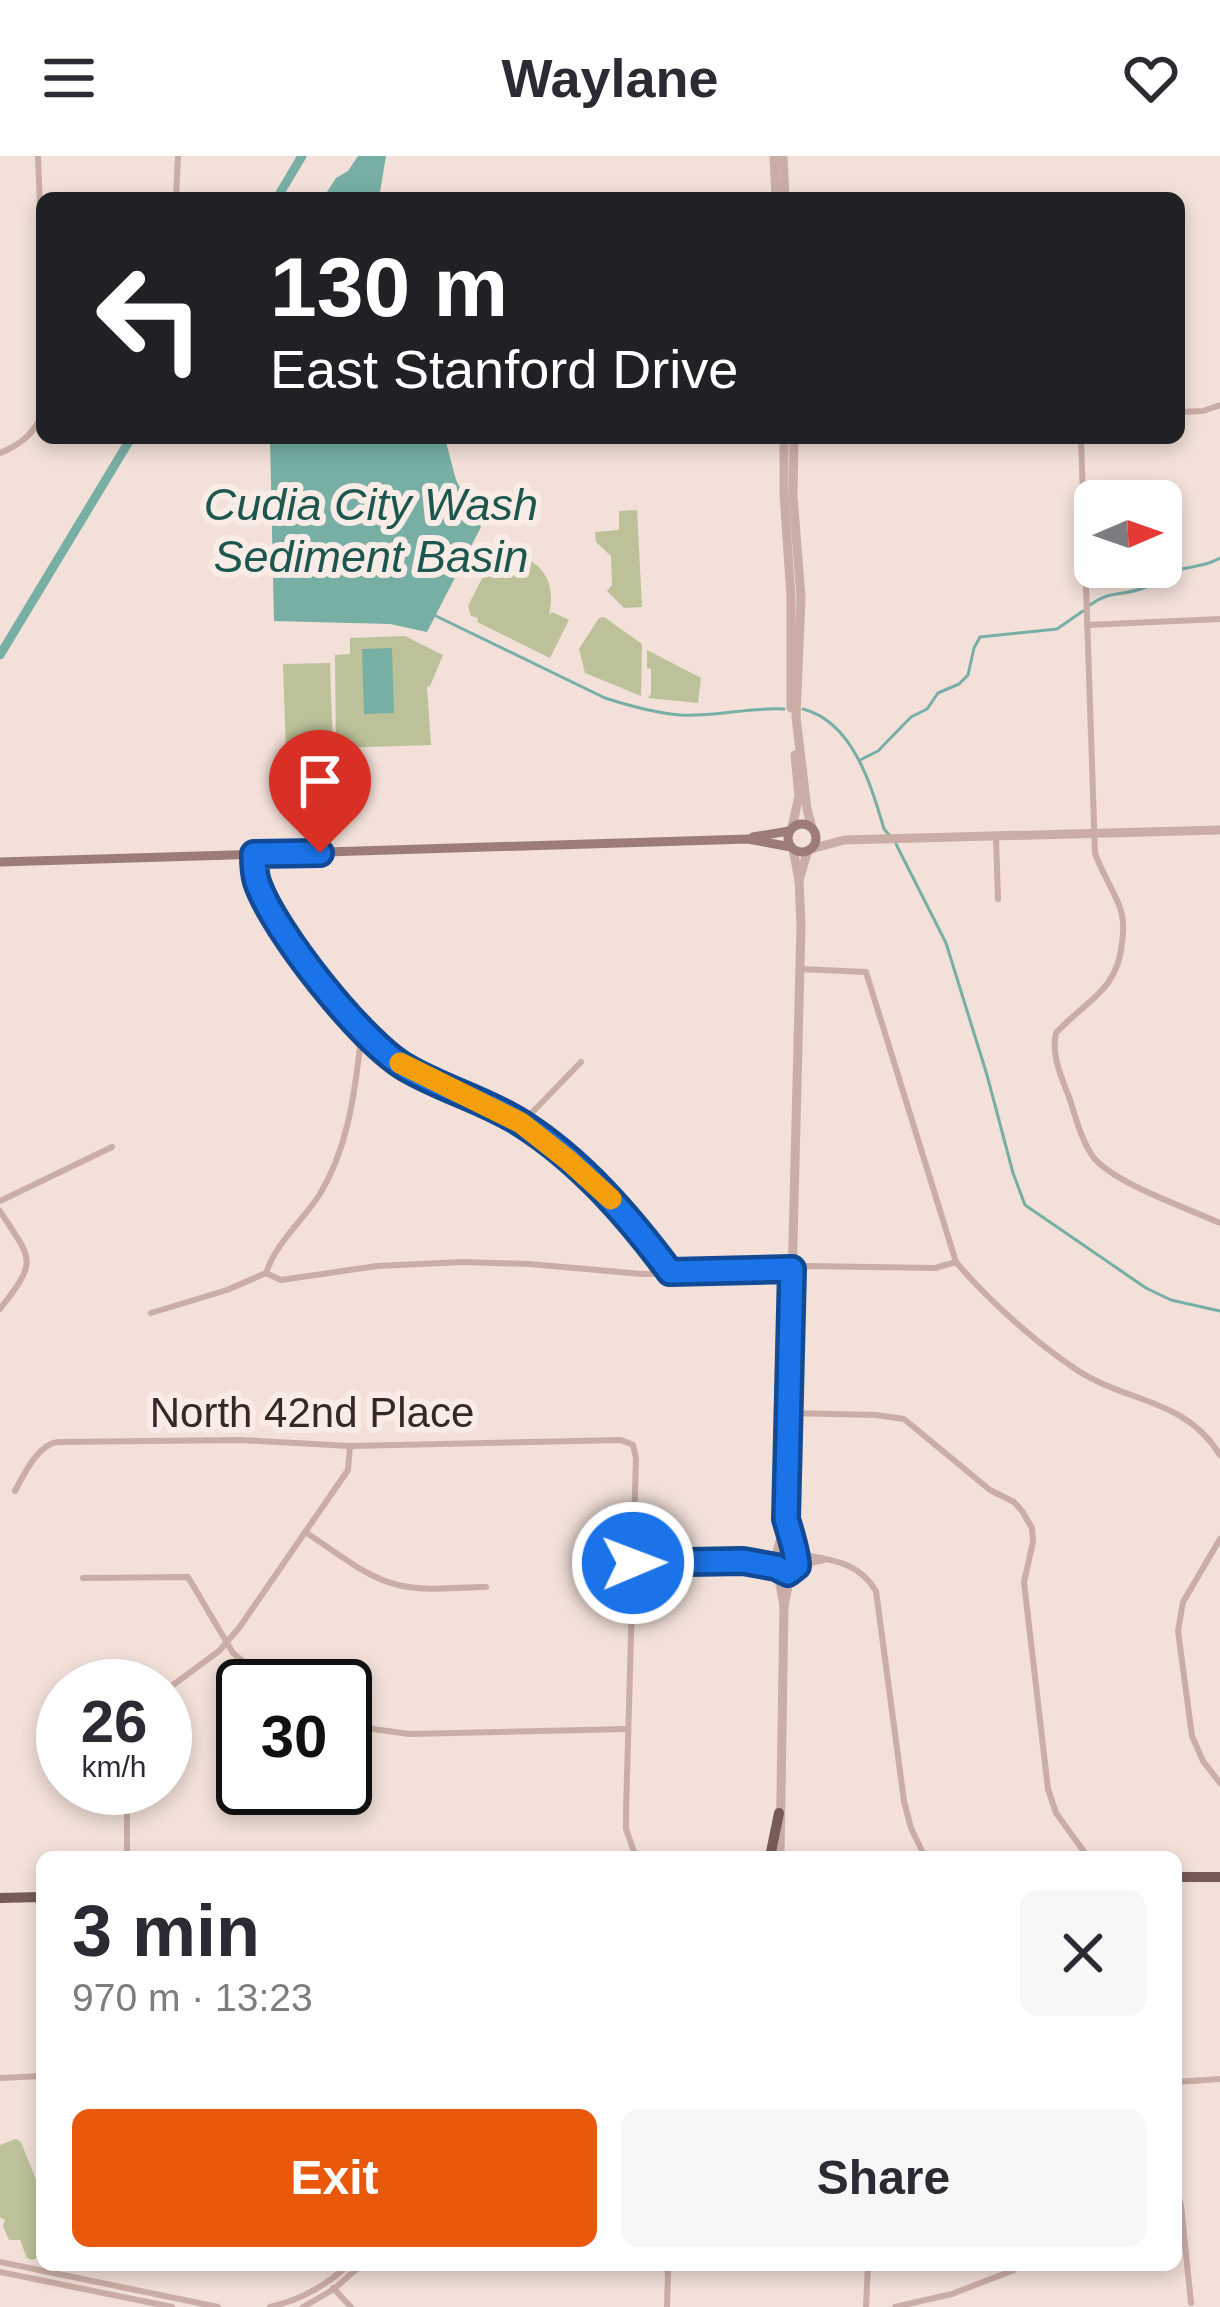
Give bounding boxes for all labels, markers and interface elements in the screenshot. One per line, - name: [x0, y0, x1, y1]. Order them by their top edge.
- icon: menu: [36, 45, 102, 111]
- icon: heart: [1118, 45, 1184, 111]
- text: Waylane: [501, 48, 719, 108]
- icon: left: [72, 240, 228, 396]
- text: 130 m: [270, 240, 508, 334]
- text: East Stanford Drive: [270, 339, 738, 399]
- water label: Cudia City Wash Sediment Basin: [204, 479, 538, 582]
- north arrow: [1074, 480, 1182, 588]
- map controls: [1074, 480, 1182, 588]
- pin: [269, 730, 371, 853]
- icon: arrive: [287, 748, 353, 814]
- street label: North 42nd Place: [150, 1389, 474, 1436]
- position arrow: [570, 1500, 696, 1626]
- speed limit sign: 30: [216, 1659, 372, 1815]
- text: 26: [81, 1688, 147, 1755]
- text: km/h: [81, 1750, 147, 1783]
- button: close: [1020, 1890, 1146, 2016]
- text: 3 min: [72, 1891, 260, 1971]
- text: 970 m · 13:23: [72, 1976, 313, 2019]
- button: Exit: [72, 2109, 597, 2247]
- button: Share: [621, 2109, 1146, 2247]

